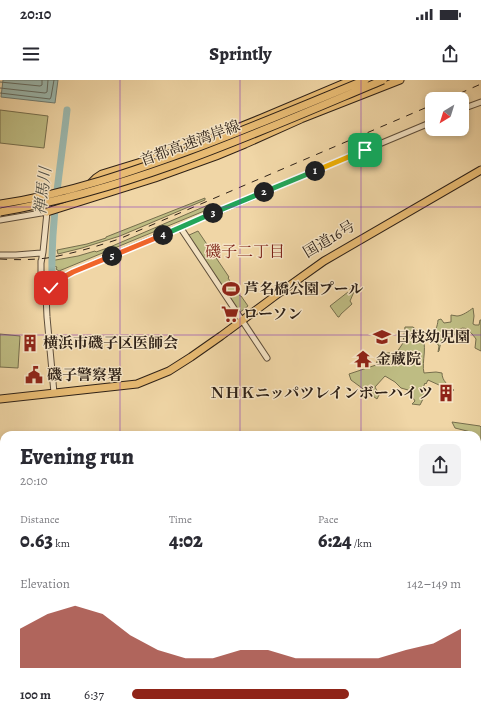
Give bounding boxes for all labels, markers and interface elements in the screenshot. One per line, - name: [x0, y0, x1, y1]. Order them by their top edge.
- text: 20:10: [20, 4, 51, 24]
- text: Sprintly: [209, 42, 272, 66]
- icon: menu: [20, 43, 42, 65]
- icon: share: [439, 43, 461, 65]
- north arrow: [425, 92, 469, 136]
- map controls: [425, 92, 469, 136]
- street label: 首都高速湾岸線: [137, 116, 243, 170]
- pin: [348, 133, 382, 167]
- icon: arrive: [354, 139, 376, 161]
- pin: 1: [305, 161, 325, 181]
- text: 1: [313, 163, 317, 178]
- water label: 禅馬川: [29, 164, 57, 216]
- pin: 2: [254, 182, 274, 202]
- text: 2: [261, 184, 267, 199]
- pin: 3: [203, 203, 223, 223]
- text: 3: [211, 205, 215, 220]
- street label: 国道16号: [299, 216, 359, 262]
- pin: 4: [153, 225, 173, 245]
- text: 4: [160, 227, 166, 242]
- district label: 磯子二丁目: [205, 241, 285, 263]
- pin: 5: [102, 246, 122, 266]
- text: 5: [110, 248, 114, 263]
- pin: [34, 271, 68, 305]
- icon: check: [40, 277, 62, 299]
- sports icon: 芦名橋公園プール: [221, 279, 241, 299]
- place label: 芦名橋公園プール: [244, 279, 363, 299]
- supermarket icon: ローソン: [220, 304, 240, 324]
- place label: ローソン: [243, 304, 302, 324]
- school or university icon: 日枝幼児園: [372, 327, 392, 347]
- place label: 日枝幼児園: [395, 327, 470, 347]
- building icon: 横浜市磯子区医師会: [20, 333, 40, 353]
- place label: 横浜市磯子区医師会: [43, 333, 178, 353]
- temple icon: 金蔵院: [353, 349, 373, 369]
- place label: 金蔵院: [376, 349, 421, 369]
- public building icon: 磯子警察署: [24, 365, 44, 385]
- place label: 磯子警察署: [47, 365, 122, 385]
- place label: ＮＨＫニッパツレインボーハイツ: [210, 383, 433, 403]
- building icon: ＮＨＫニッパツレインボーハイツ: [436, 383, 456, 403]
- text: Evening run: [20, 442, 134, 472]
- button: share: [419, 444, 461, 486]
- text: 20:10: [20, 472, 48, 489]
- text: Distance: [20, 512, 59, 527]
- text: Time: [169, 512, 192, 527]
- text: Pace: [318, 512, 338, 527]
- text: 0.63: [20, 527, 53, 554]
- text: 4:02: [169, 527, 203, 554]
- text: 6:24: [318, 527, 352, 554]
- text: km: [53, 536, 70, 551]
- text: /km: [352, 536, 372, 551]
- text: Elevation: [20, 575, 70, 592]
- text: 142–149 m: [407, 575, 461, 592]
- text: 100 m: [20, 686, 51, 703]
- text: 6:37: [84, 686, 104, 703]

